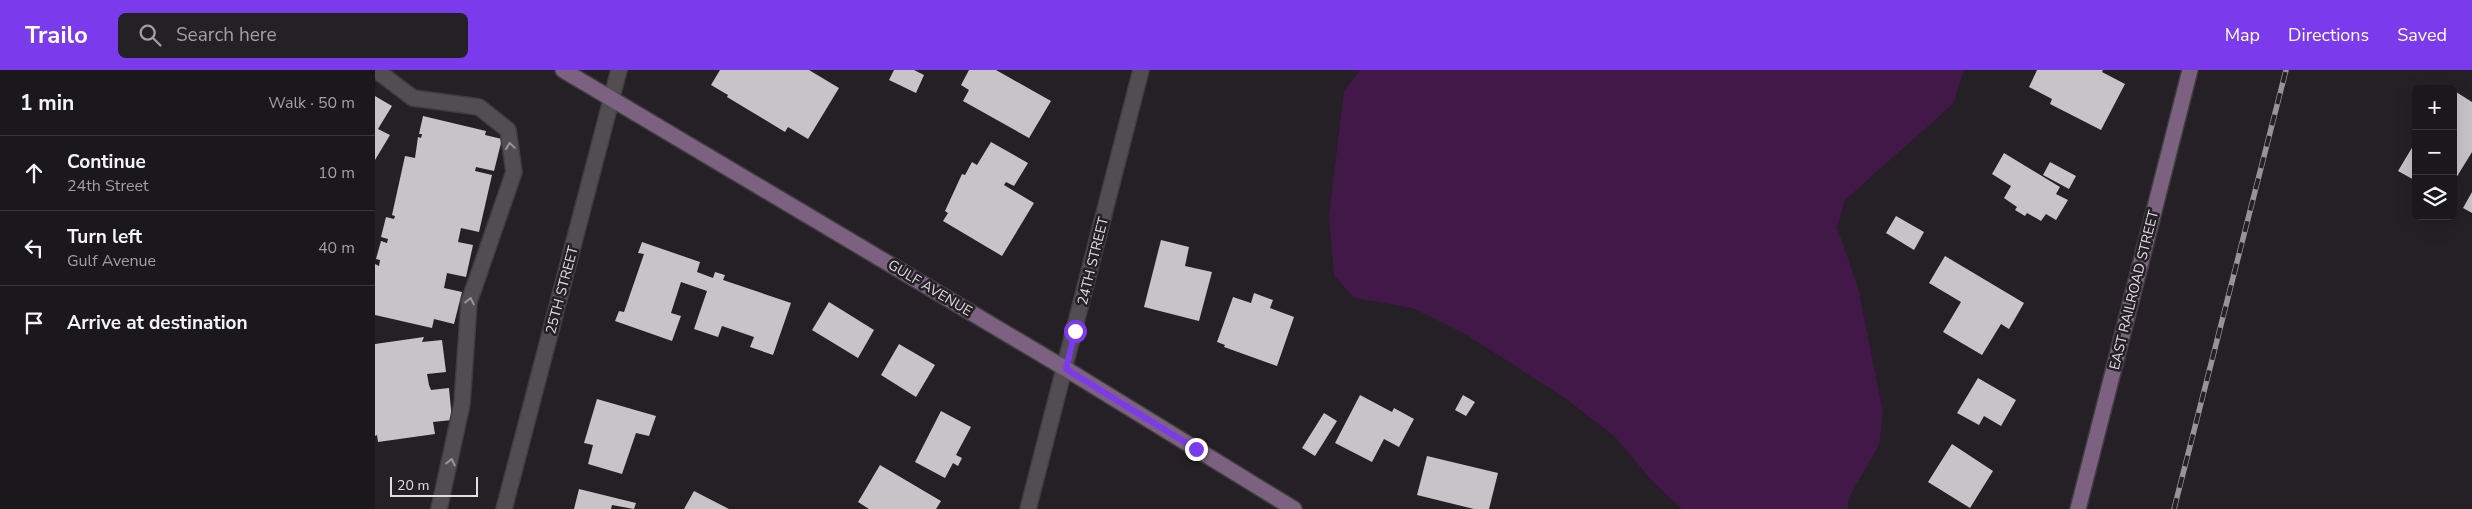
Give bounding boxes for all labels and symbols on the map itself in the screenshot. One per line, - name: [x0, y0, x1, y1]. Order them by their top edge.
- one-way arrow: [506, 142, 516, 150]
- street label: EAST RAILROAD STREET: [2105, 208, 2163, 372]
- street label: 24TH STREET: [1073, 214, 1113, 307]
- street label: 25TH STREET: [541, 243, 583, 336]
- street label: GULF AVENUE: [884, 255, 976, 321]
- one-way arrow: [464, 296, 475, 305]
- route start: [1064, 320, 1087, 343]
- route end: [1185, 438, 1208, 461]
- one-way arrow: [445, 457, 456, 466]
- scale bar: [390, 474, 477, 497]

